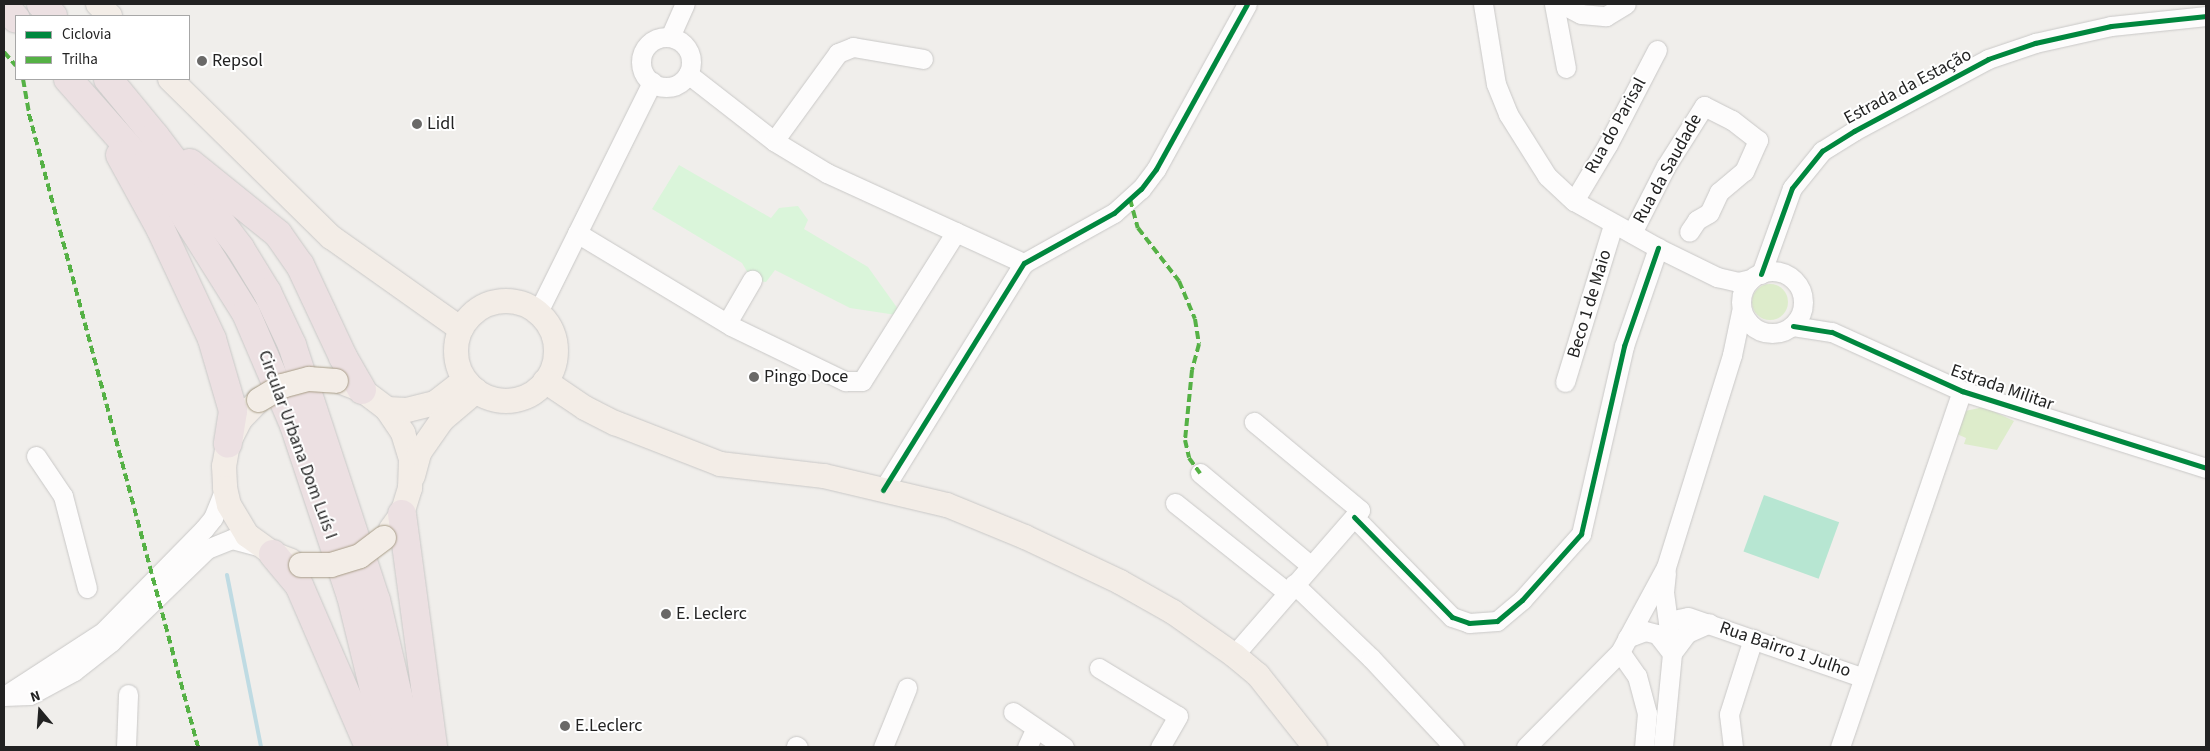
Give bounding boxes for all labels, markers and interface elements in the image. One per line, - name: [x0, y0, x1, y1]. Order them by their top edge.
- legend: [15, 15, 190, 80]
- text: Ciclovia: [62, 24, 111, 45]
- street label: Estrada da Estação: [1841, 44, 1975, 130]
- text: Trilha: [62, 49, 98, 70]
- place label: Repsol: [212, 50, 263, 72]
- marker: Repsol: [196, 55, 208, 67]
- street label: Rua do Parisal: [1581, 74, 1651, 178]
- street label: Rua da Saudade: [1629, 110, 1707, 228]
- place label: Lidl: [427, 113, 455, 135]
- marker: Lidl: [411, 118, 423, 130]
- street label: Beco 1 de Maio: [1563, 247, 1617, 361]
- street label: Circular Urbana Dom Luís I: [253, 348, 341, 542]
- street label: Estrada Militar: [1947, 360, 2057, 416]
- place label: Pingo Doce: [764, 366, 848, 388]
- marker: Pingo Doce: [748, 371, 760, 383]
- place label: E. Leclerc: [676, 603, 747, 625]
- marker: E. Leclerc: [660, 608, 672, 620]
- street label: Rua Bairro 1 Julho: [1716, 617, 1854, 683]
- north arrow: [15, 686, 65, 736]
- text: N: [28, 686, 43, 708]
- place label: E.Leclerc: [575, 715, 642, 737]
- marker: E.Leclerc: [559, 720, 571, 732]

